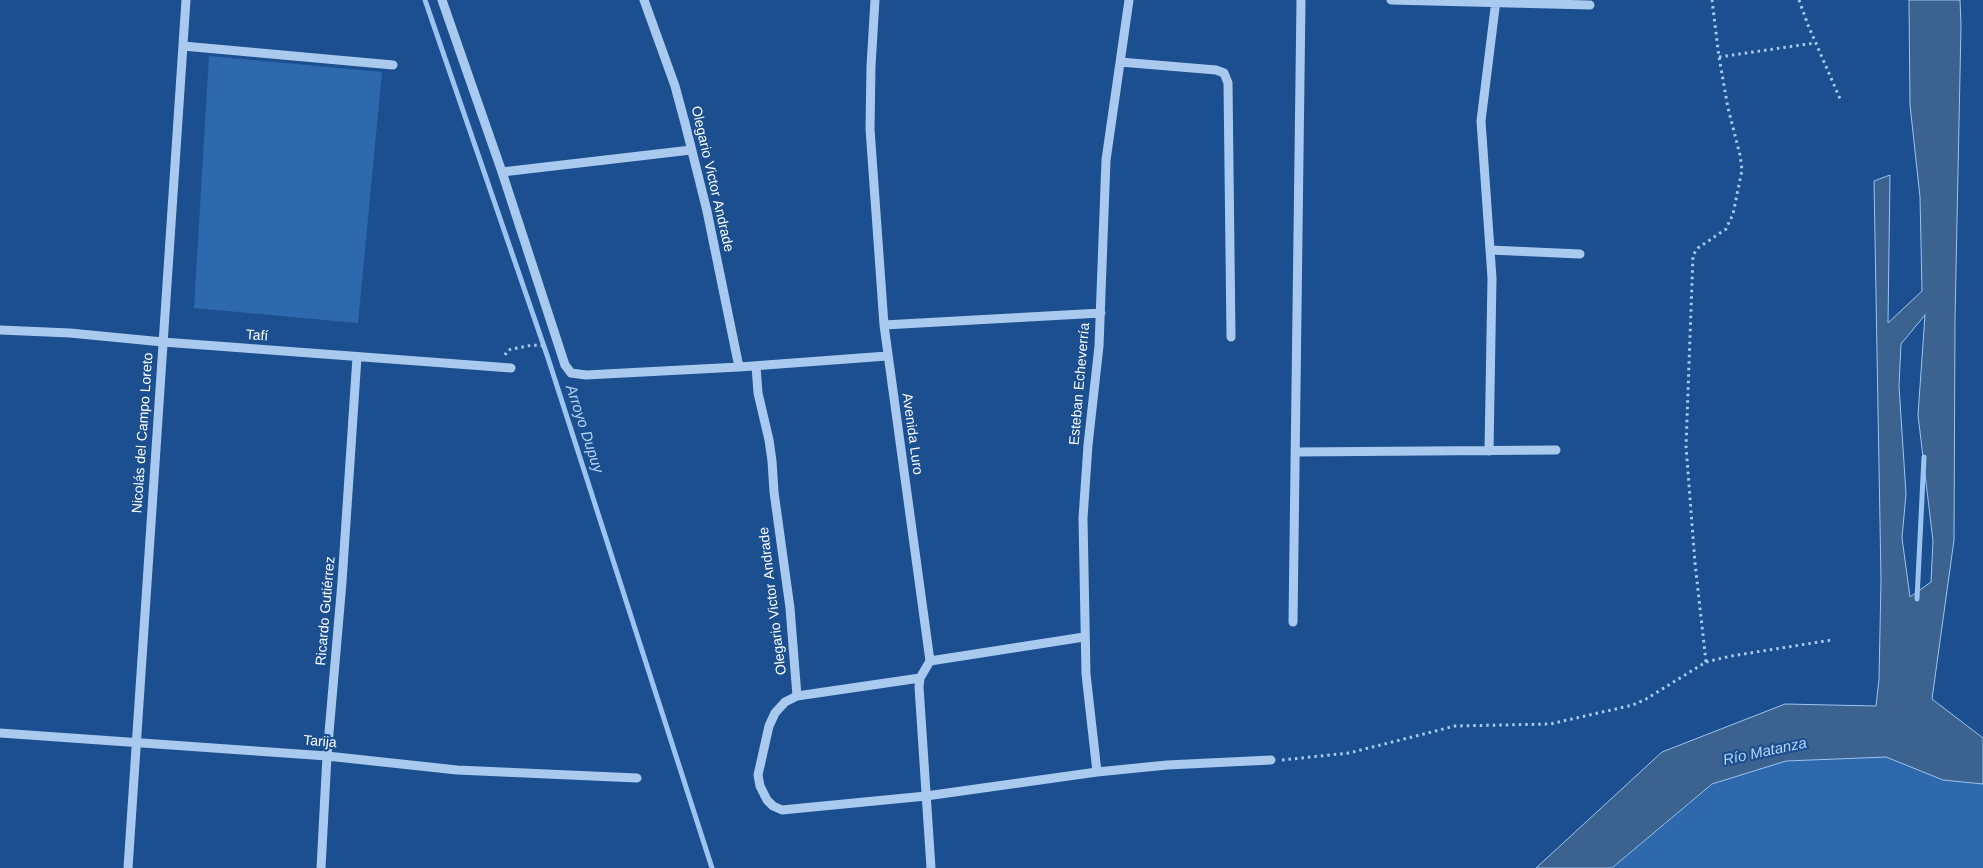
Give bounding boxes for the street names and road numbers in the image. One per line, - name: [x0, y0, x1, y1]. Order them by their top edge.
- street label: Olegario Victor Andrade: [687, 104, 737, 254]
- street label: Esteban Echeverría: [1066, 322, 1094, 446]
- street label: Tafí: [245, 327, 269, 345]
- street label: Nicolás del Campo Loreto: [129, 352, 157, 514]
- street label: Avenida Luro: [898, 392, 926, 476]
- street label: Olegario Victor Andrade: [756, 526, 790, 676]
- street label: Ricardo Gutiérrez: [313, 556, 339, 666]
- street label: Tarija: [303, 732, 337, 752]

